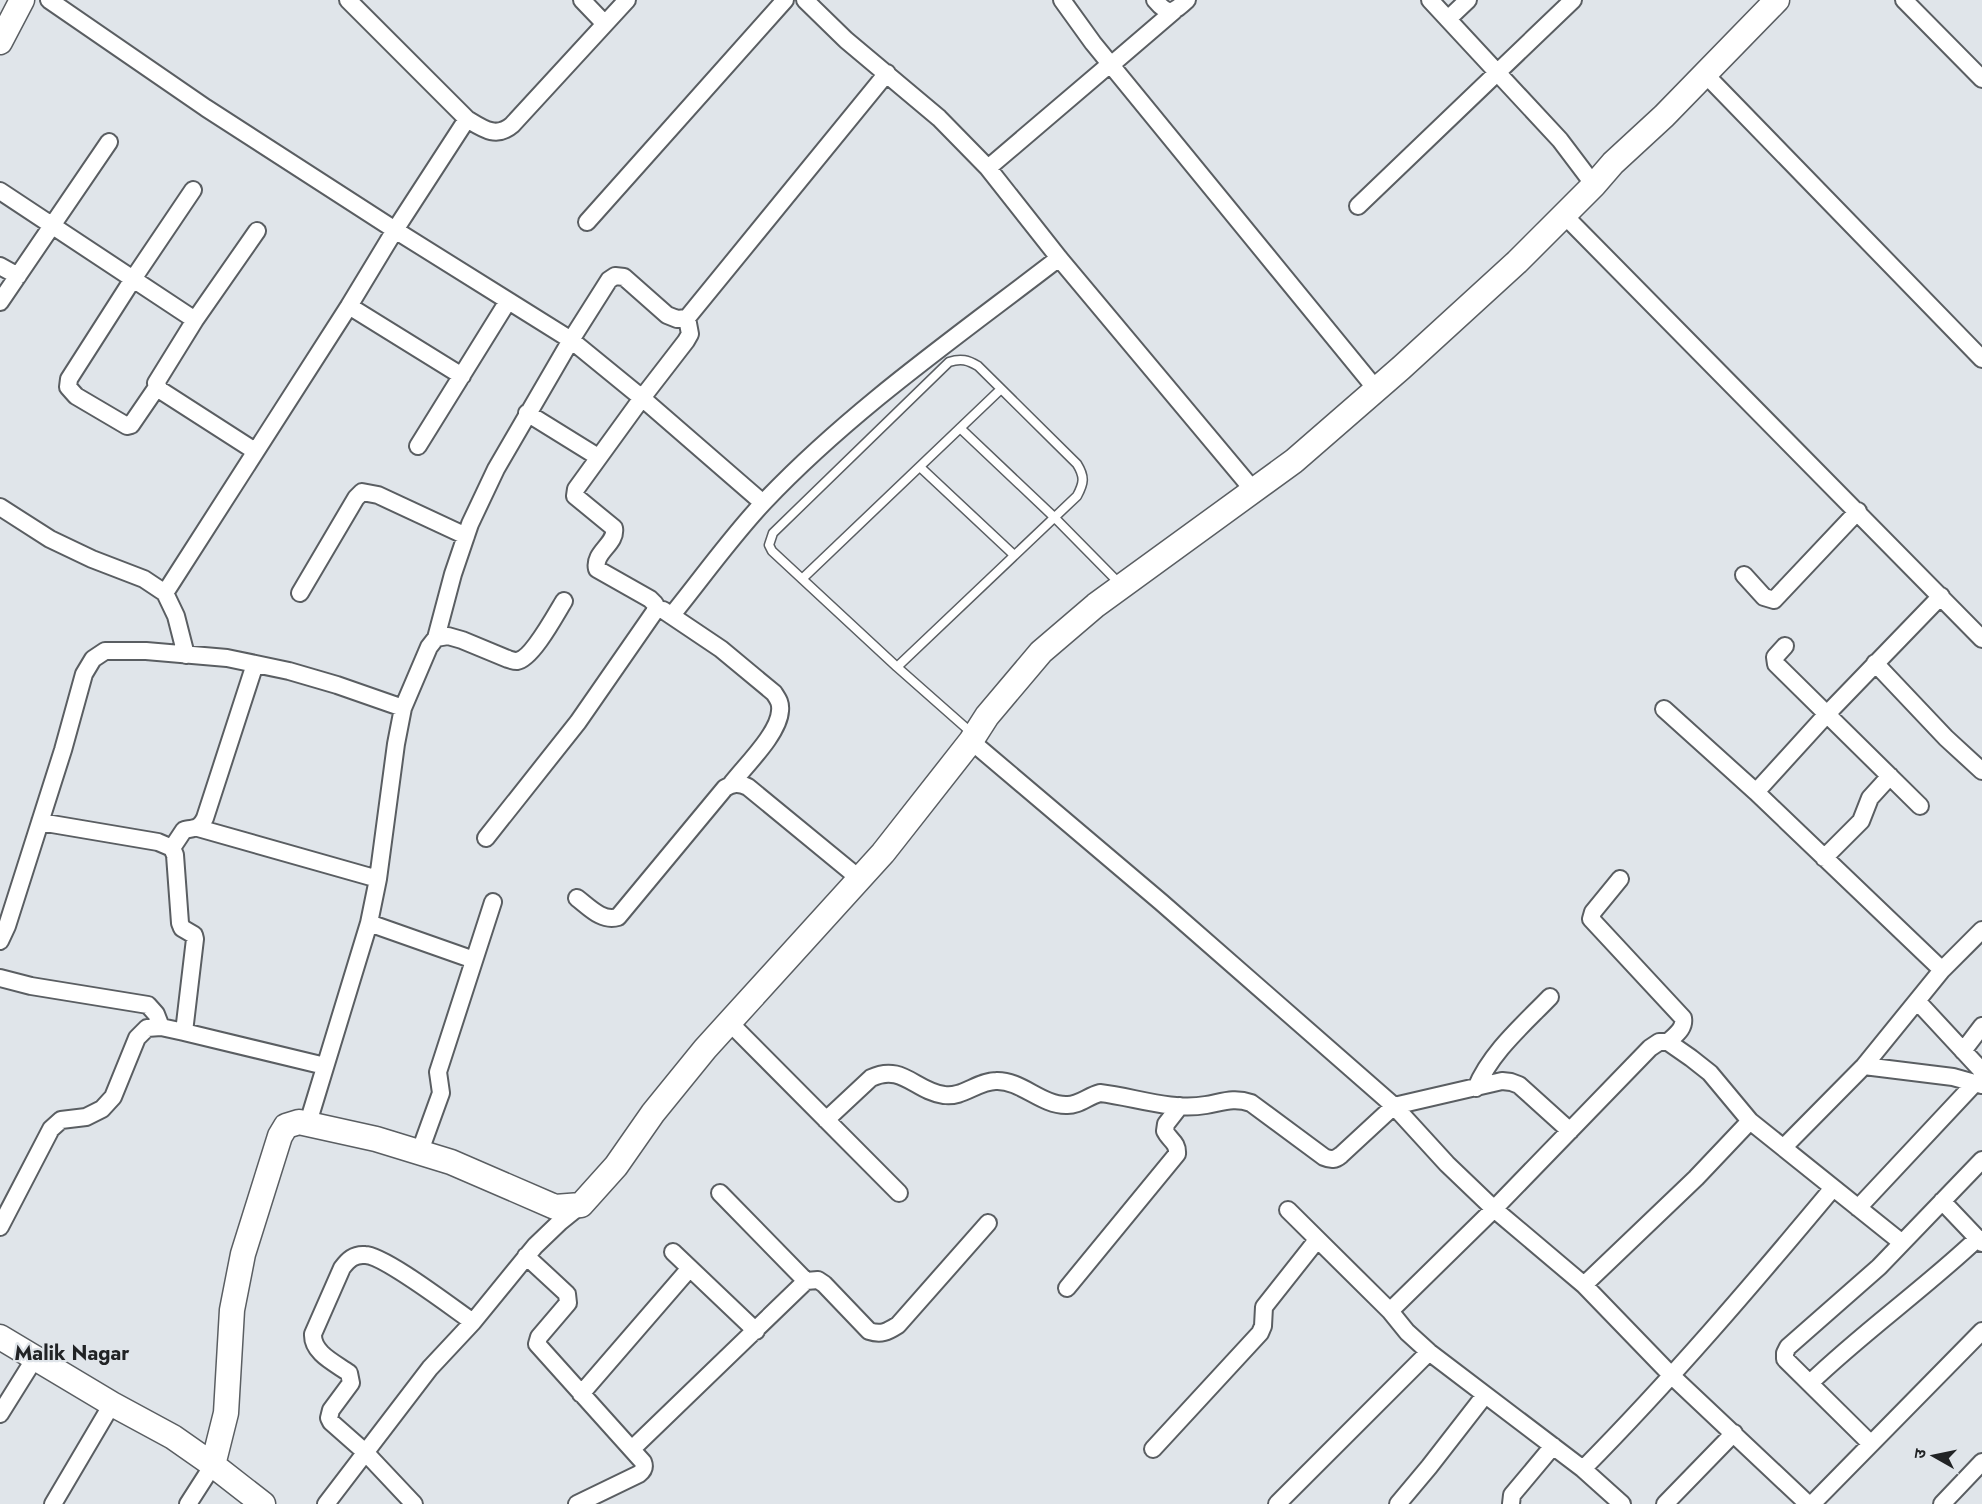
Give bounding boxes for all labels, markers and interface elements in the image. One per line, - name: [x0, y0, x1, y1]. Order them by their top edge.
- district label: Malik Nagar: [15, 1339, 130, 1368]
- north arrow: [1904, 1426, 1964, 1486]
- text: उ: [1908, 1447, 1932, 1460]

